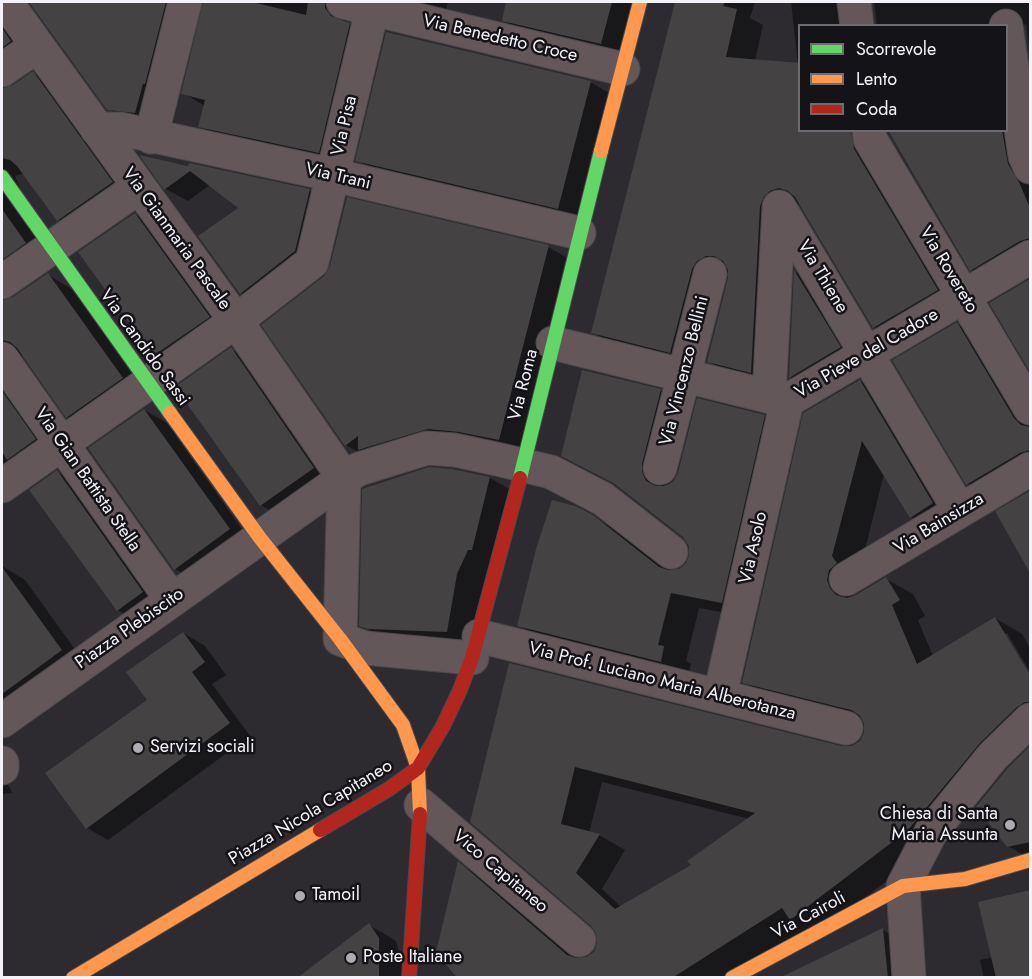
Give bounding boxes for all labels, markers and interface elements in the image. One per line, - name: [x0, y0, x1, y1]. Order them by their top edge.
- street label: Via Benedetto Croce: [421, 11, 579, 67]
- legend: [798, 24, 1008, 132]
- text: Scorrevole: [856, 36, 936, 62]
- text: Lento: [856, 66, 897, 92]
- street label: Via Pisa: [328, 94, 362, 158]
- text: Coda: [856, 96, 897, 122]
- street label: Via Trani: [303, 159, 373, 195]
- street label: Via Gianmaria Pascale: [117, 164, 235, 314]
- street label: Via Rovereto: [914, 223, 982, 317]
- street label: Via Thiene: [792, 237, 852, 317]
- street label: Via Candido Sassi: [94, 285, 194, 411]
- street label: Via Vincenzo Bellini: [656, 294, 714, 448]
- street label: Via Pieve del Cadore: [792, 304, 942, 404]
- street label: Via Roma: [505, 347, 543, 423]
- street label: Via Gian Battista Stella: [29, 404, 145, 556]
- street label: Via Bainsizza: [890, 489, 988, 559]
- street label: Via Asolo: [735, 510, 773, 586]
- street label: Piazza Plebiscito: [72, 584, 188, 674]
- street label: Via Prof. Luciano Maria Alberotanza: [526, 638, 798, 726]
- place label: Servizi sociali: [150, 737, 255, 759]
- marker: Servizi sociali: [131, 741, 145, 755]
- street label: Piazza Nicola Capitaneo: [225, 756, 397, 870]
- place label: Chiesa di Santa Maria Assunta: [880, 804, 998, 846]
- marker: Chiesa di Santa Maria Assunta: [1003, 818, 1017, 832]
- street label: Vico Capitaneo: [448, 826, 552, 918]
- place label: Tamoil: [312, 885, 360, 907]
- street label: Via Cairoli: [768, 887, 850, 945]
- marker: Tamoil: [293, 889, 307, 903]
- place label: Poste Italiane: [363, 947, 462, 969]
- marker: Poste Italiane: [344, 951, 358, 965]

